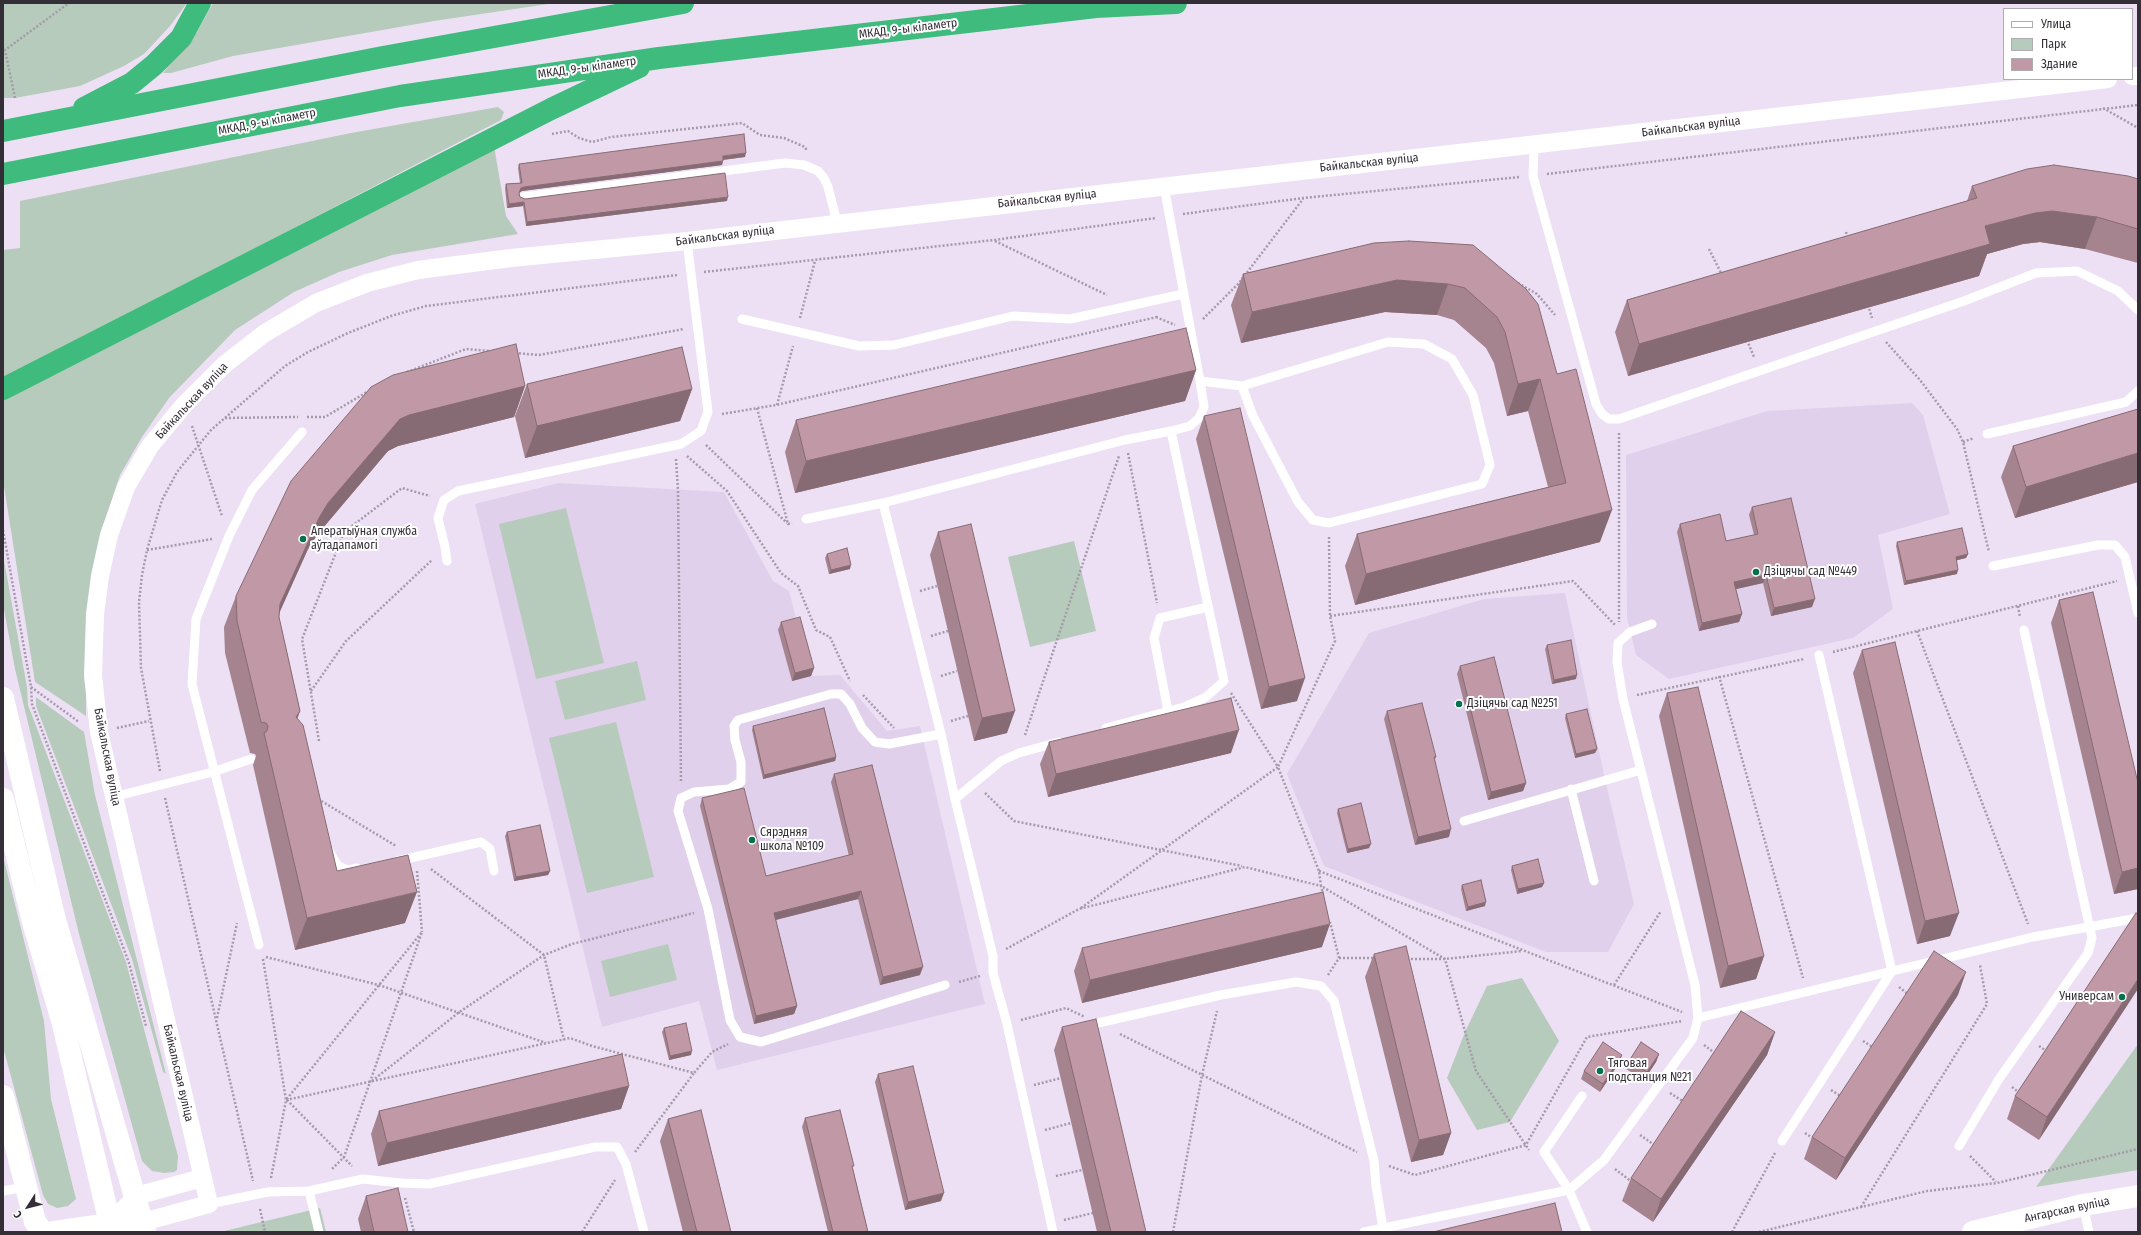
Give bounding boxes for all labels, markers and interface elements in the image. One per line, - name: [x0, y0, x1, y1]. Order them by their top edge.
- legend: [2003, 8, 2133, 80]
- street label: МКАД, 9-ы кіламетр: [858, 16, 958, 42]
- text: Улица: [2041, 17, 2071, 31]
- text: Парк: [2041, 37, 2066, 51]
- street label: МКАД, 9-ы кіламетр: [537, 54, 637, 82]
- text: Здание: [2041, 57, 2077, 71]
- street label: МКАД, 9-ы кіламетр: [217, 105, 317, 139]
- street label: Байкальская вуліца: [1641, 114, 1741, 140]
- street label: Байкальская вуліца: [1319, 151, 1419, 175]
- street label: Байкальская вуліца: [997, 187, 1097, 211]
- street label: Байкальская вуліца: [675, 223, 775, 249]
- street label: Байкальская вуліца: [153, 360, 231, 442]
- place label: Аператыўная служба аўтадапамогі: [311, 525, 417, 553]
- marker: Аператыўная служба аўтадапамогі: [298, 534, 308, 544]
- place label: Дзіцячы сад №449: [1764, 565, 1857, 579]
- marker: Дзіцячы сад №449: [1751, 567, 1761, 577]
- place label: Дзіцячы сад №251: [1467, 697, 1558, 711]
- marker: Дзіцячы сад №251: [1454, 699, 1464, 709]
- street label: Байкальская вуліца: [90, 707, 124, 807]
- place label: Сярэдняя школа №109: [760, 826, 824, 854]
- marker: Сярэдняя школа №109: [747, 835, 757, 845]
- place label: Универсам: [2059, 990, 2114, 1004]
- marker: Универсам: [2117, 992, 2127, 1002]
- street label: Байкальская вуліца: [160, 1023, 196, 1123]
- place label: Тяговая подстанция №21: [1608, 1057, 1692, 1085]
- marker: Тяговая подстанция №21: [1595, 1066, 1605, 1076]
- north arrow: [8, 1187, 48, 1227]
- street label: Ангарская вуліца: [2023, 1194, 2111, 1226]
- text: С: [11, 1208, 25, 1221]

